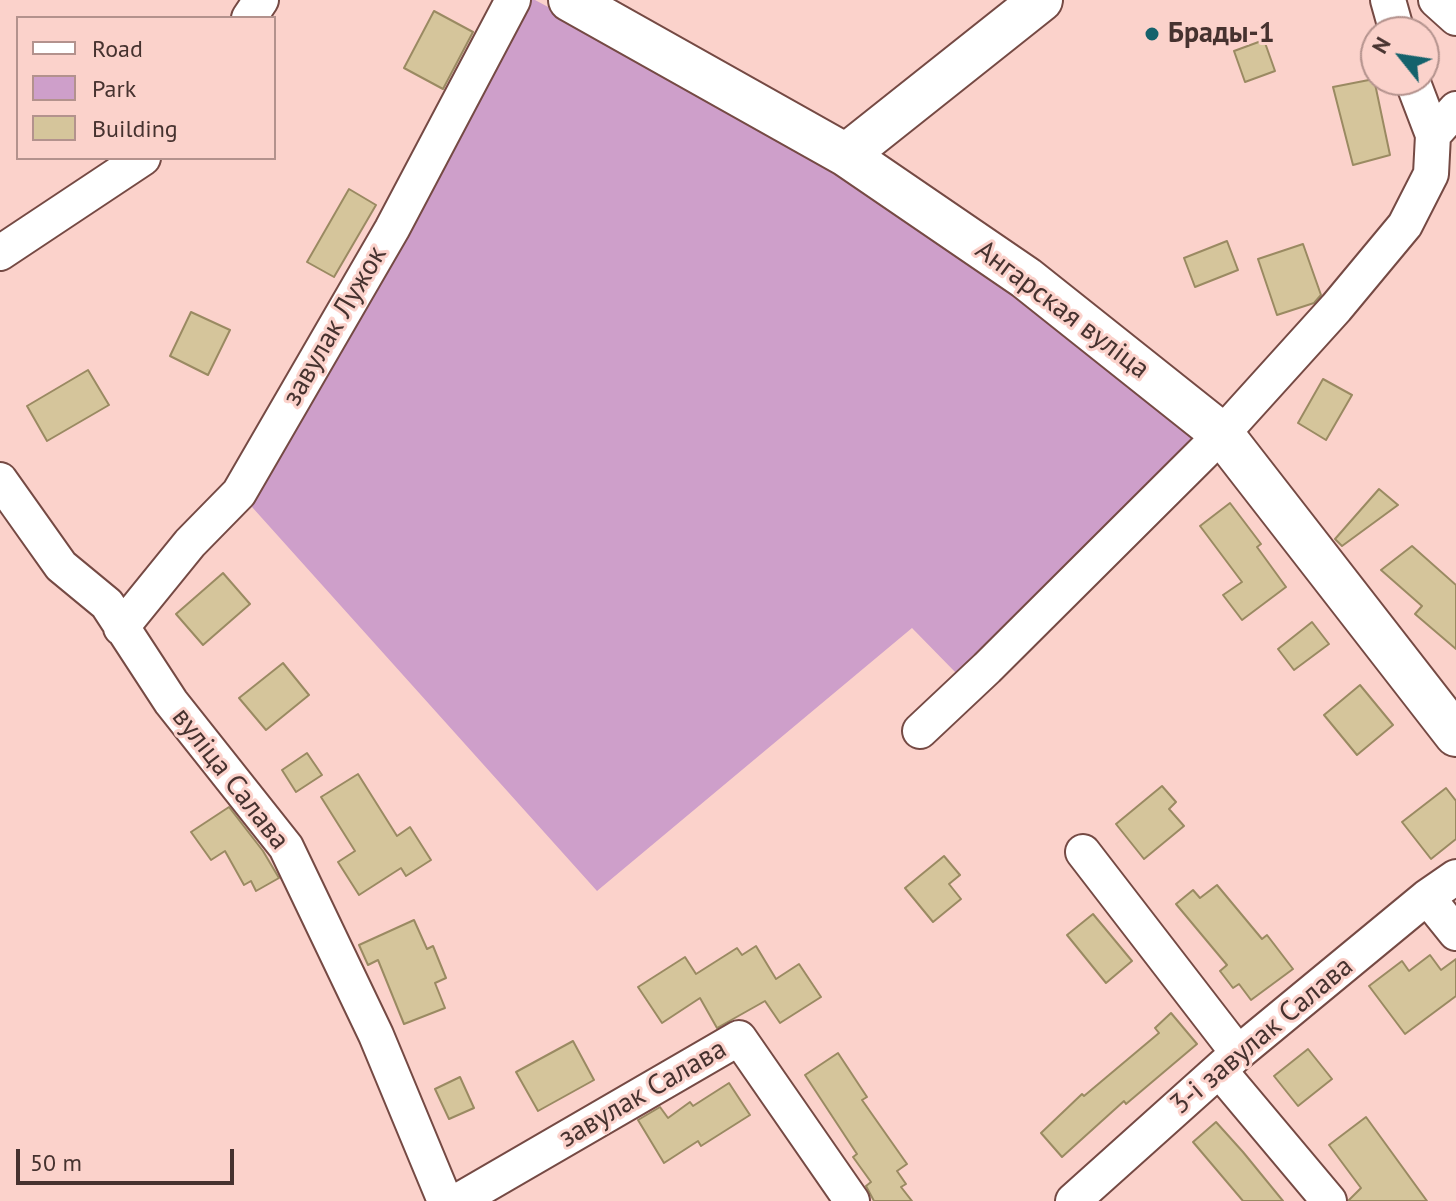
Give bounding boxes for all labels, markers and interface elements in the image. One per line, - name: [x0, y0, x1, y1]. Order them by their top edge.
- legend: [16, 16, 276, 160]
- north arrow: [1360, 16, 1440, 96]
- place label: Брады-1: [1168, 17, 1275, 51]
- marker: Брады-1: [1143, 25, 1161, 43]
- text: N: [1365, 32, 1397, 58]
- text: Road: [92, 33, 143, 64]
- text: Park: [92, 73, 136, 104]
- text: Building: [92, 113, 178, 144]
- street label: Ангарская вуліца: [968, 234, 1156, 386]
- street label: завулак Лужок: [276, 240, 394, 412]
- street label: вуліца Салава: [164, 701, 296, 857]
- street label: 3-і завулак Салава: [1164, 950, 1360, 1122]
- street label: завулак Салава: [553, 1033, 733, 1155]
- scale bar: [20, 1133, 238, 1183]
- text: 50 m: [30, 1147, 82, 1178]

